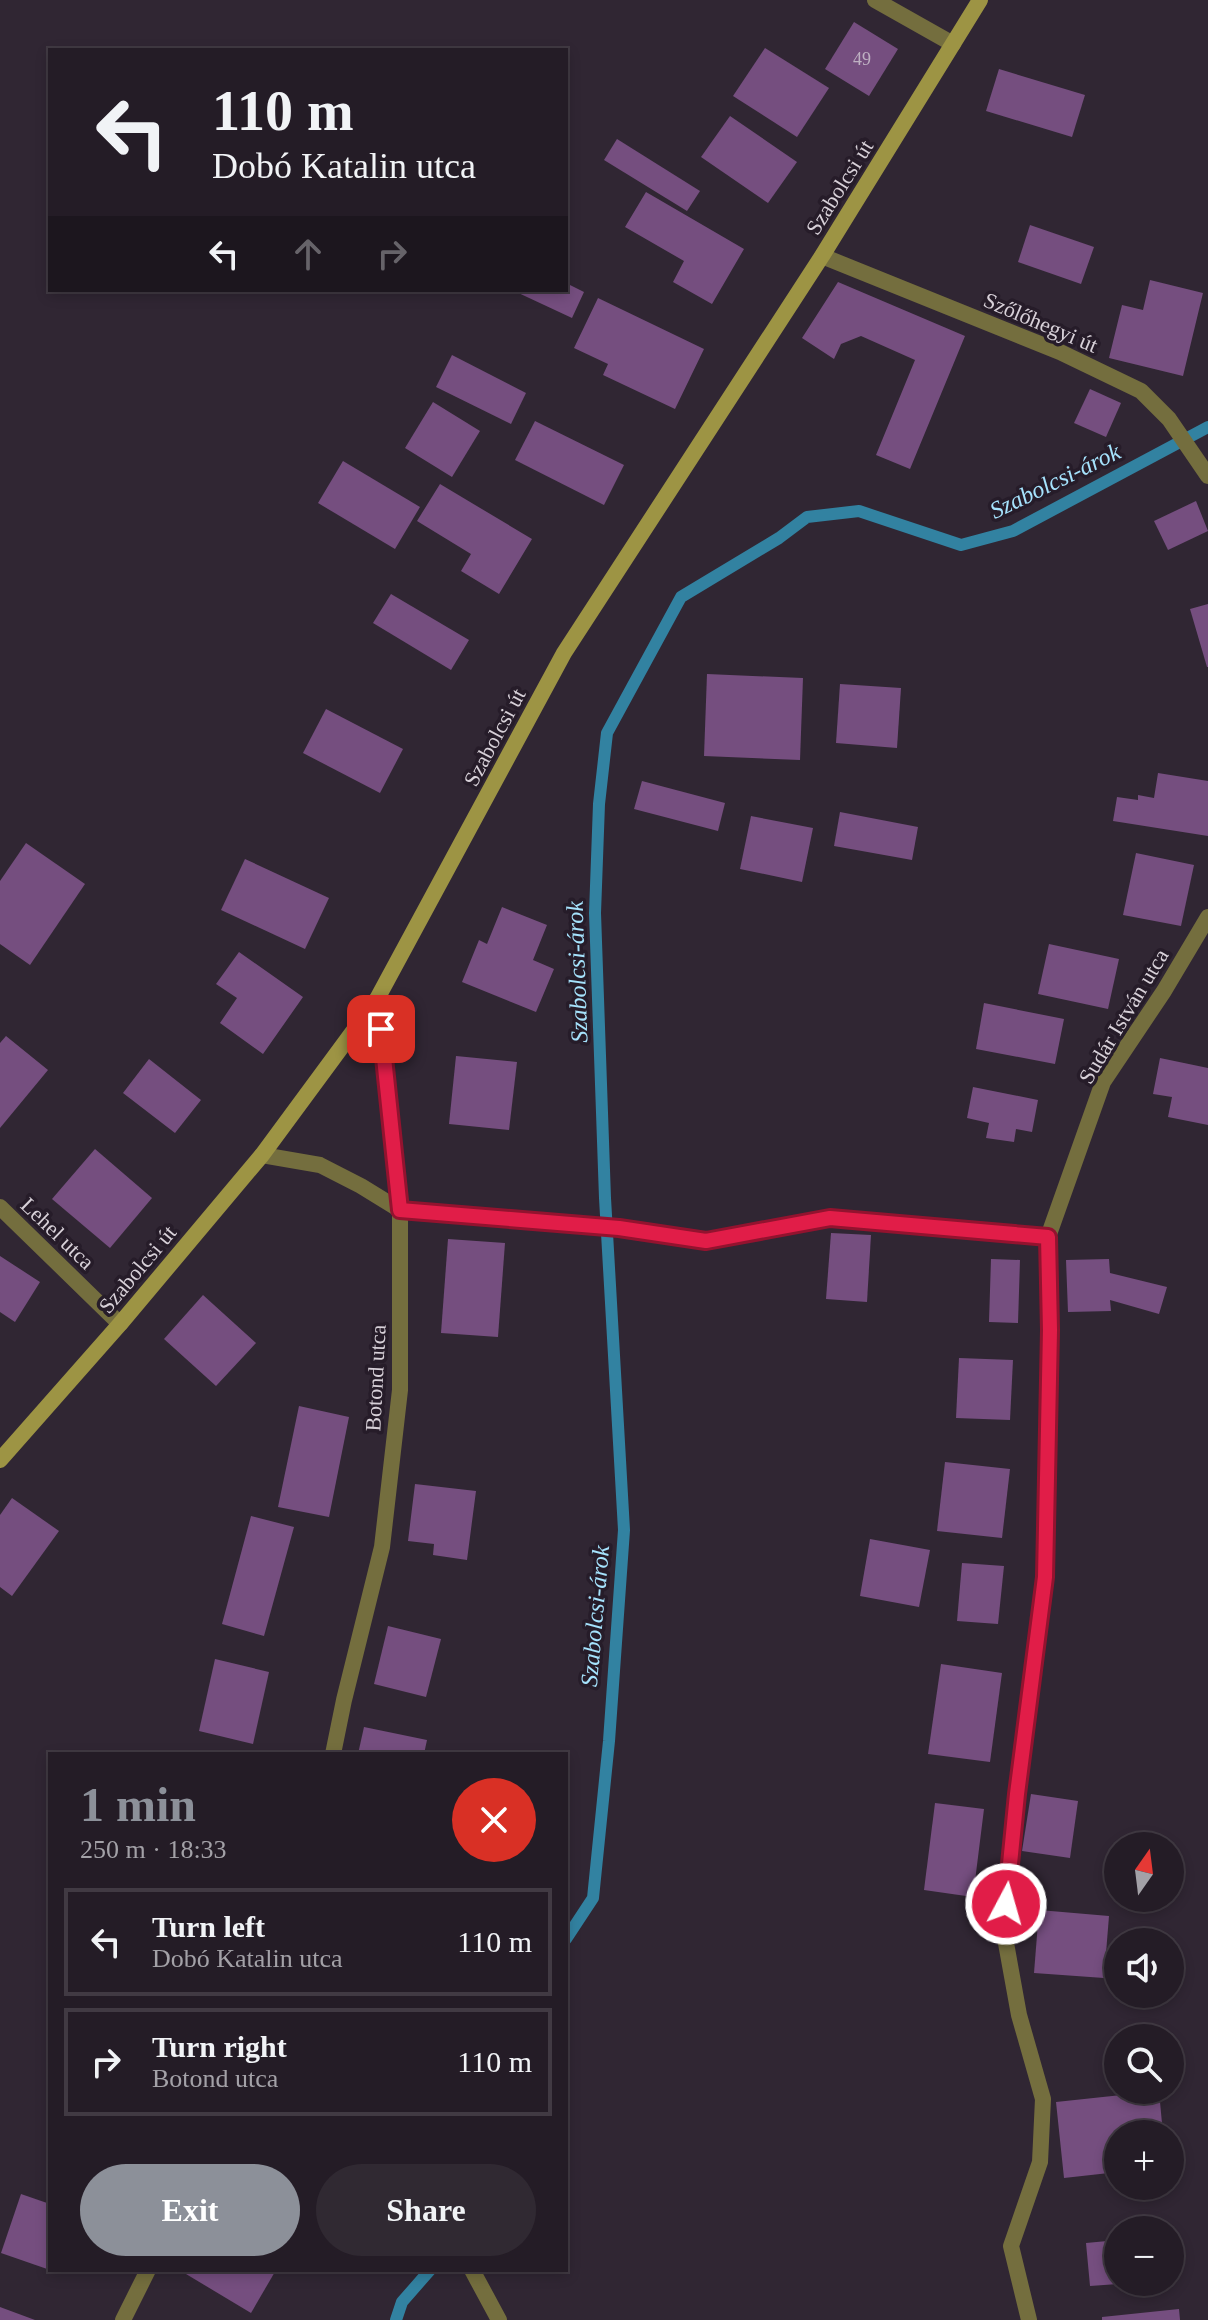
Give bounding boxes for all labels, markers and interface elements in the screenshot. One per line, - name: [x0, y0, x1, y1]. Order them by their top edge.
- house number: 49: [853, 49, 871, 69]
- icon: left: [80, 80, 184, 184]
- text: 110 m: [212, 80, 354, 142]
- street label: Szabolcsi út: [800, 135, 878, 239]
- text: Dobó Katalin utca: [212, 146, 476, 186]
- icon: left: [202, 232, 246, 276]
- icon: ahead: [286, 232, 330, 276]
- icon: right: [370, 232, 414, 276]
- street label: Szőlőhegyi út: [980, 287, 1102, 358]
- water label: Szabolcsi-árok: [986, 438, 1125, 524]
- street label: Szabolcsi út: [458, 684, 531, 790]
- water label: Szabolcsi-árok: [562, 900, 592, 1043]
- street label: Sudár István utca: [1073, 944, 1174, 1088]
- pin: [347, 995, 415, 1063]
- icon: arrive: [359, 1007, 403, 1051]
- street label: Lehel utca: [16, 1192, 100, 1275]
- street label: Szabolcsi út: [93, 1220, 181, 1318]
- street label: Botond utca: [360, 1324, 391, 1432]
- water label: Szabolcsi-árok: [576, 1544, 614, 1688]
- text: 1 min: [80, 1778, 196, 1831]
- button: close: [452, 1778, 536, 1862]
- north arrow: [1104, 1832, 1184, 1912]
- map controls: [1104, 1832, 1184, 2296]
- text: 250 m · 18:33: [80, 1835, 227, 1864]
- position arrow: [964, 1862, 1048, 1946]
- text: Turn left: [152, 1910, 265, 1943]
- icon: left: [84, 1920, 128, 1964]
- text: 110 m: [457, 1925, 532, 1958]
- button: sound: [1104, 1928, 1184, 2008]
- text: Dobó Katalin utca: [152, 1944, 343, 1973]
- button: search: [1104, 2024, 1184, 2104]
- text: Turn right: [152, 2030, 287, 2063]
- icon: right: [84, 2040, 128, 2084]
- text: 110 m: [457, 2045, 532, 2078]
- text: Botond utca: [152, 2064, 278, 2093]
- button: +: [1104, 2120, 1184, 2200]
- button: Exit: [80, 2164, 300, 2256]
- button: Share: [316, 2164, 536, 2256]
- button: −: [1104, 2216, 1184, 2296]

